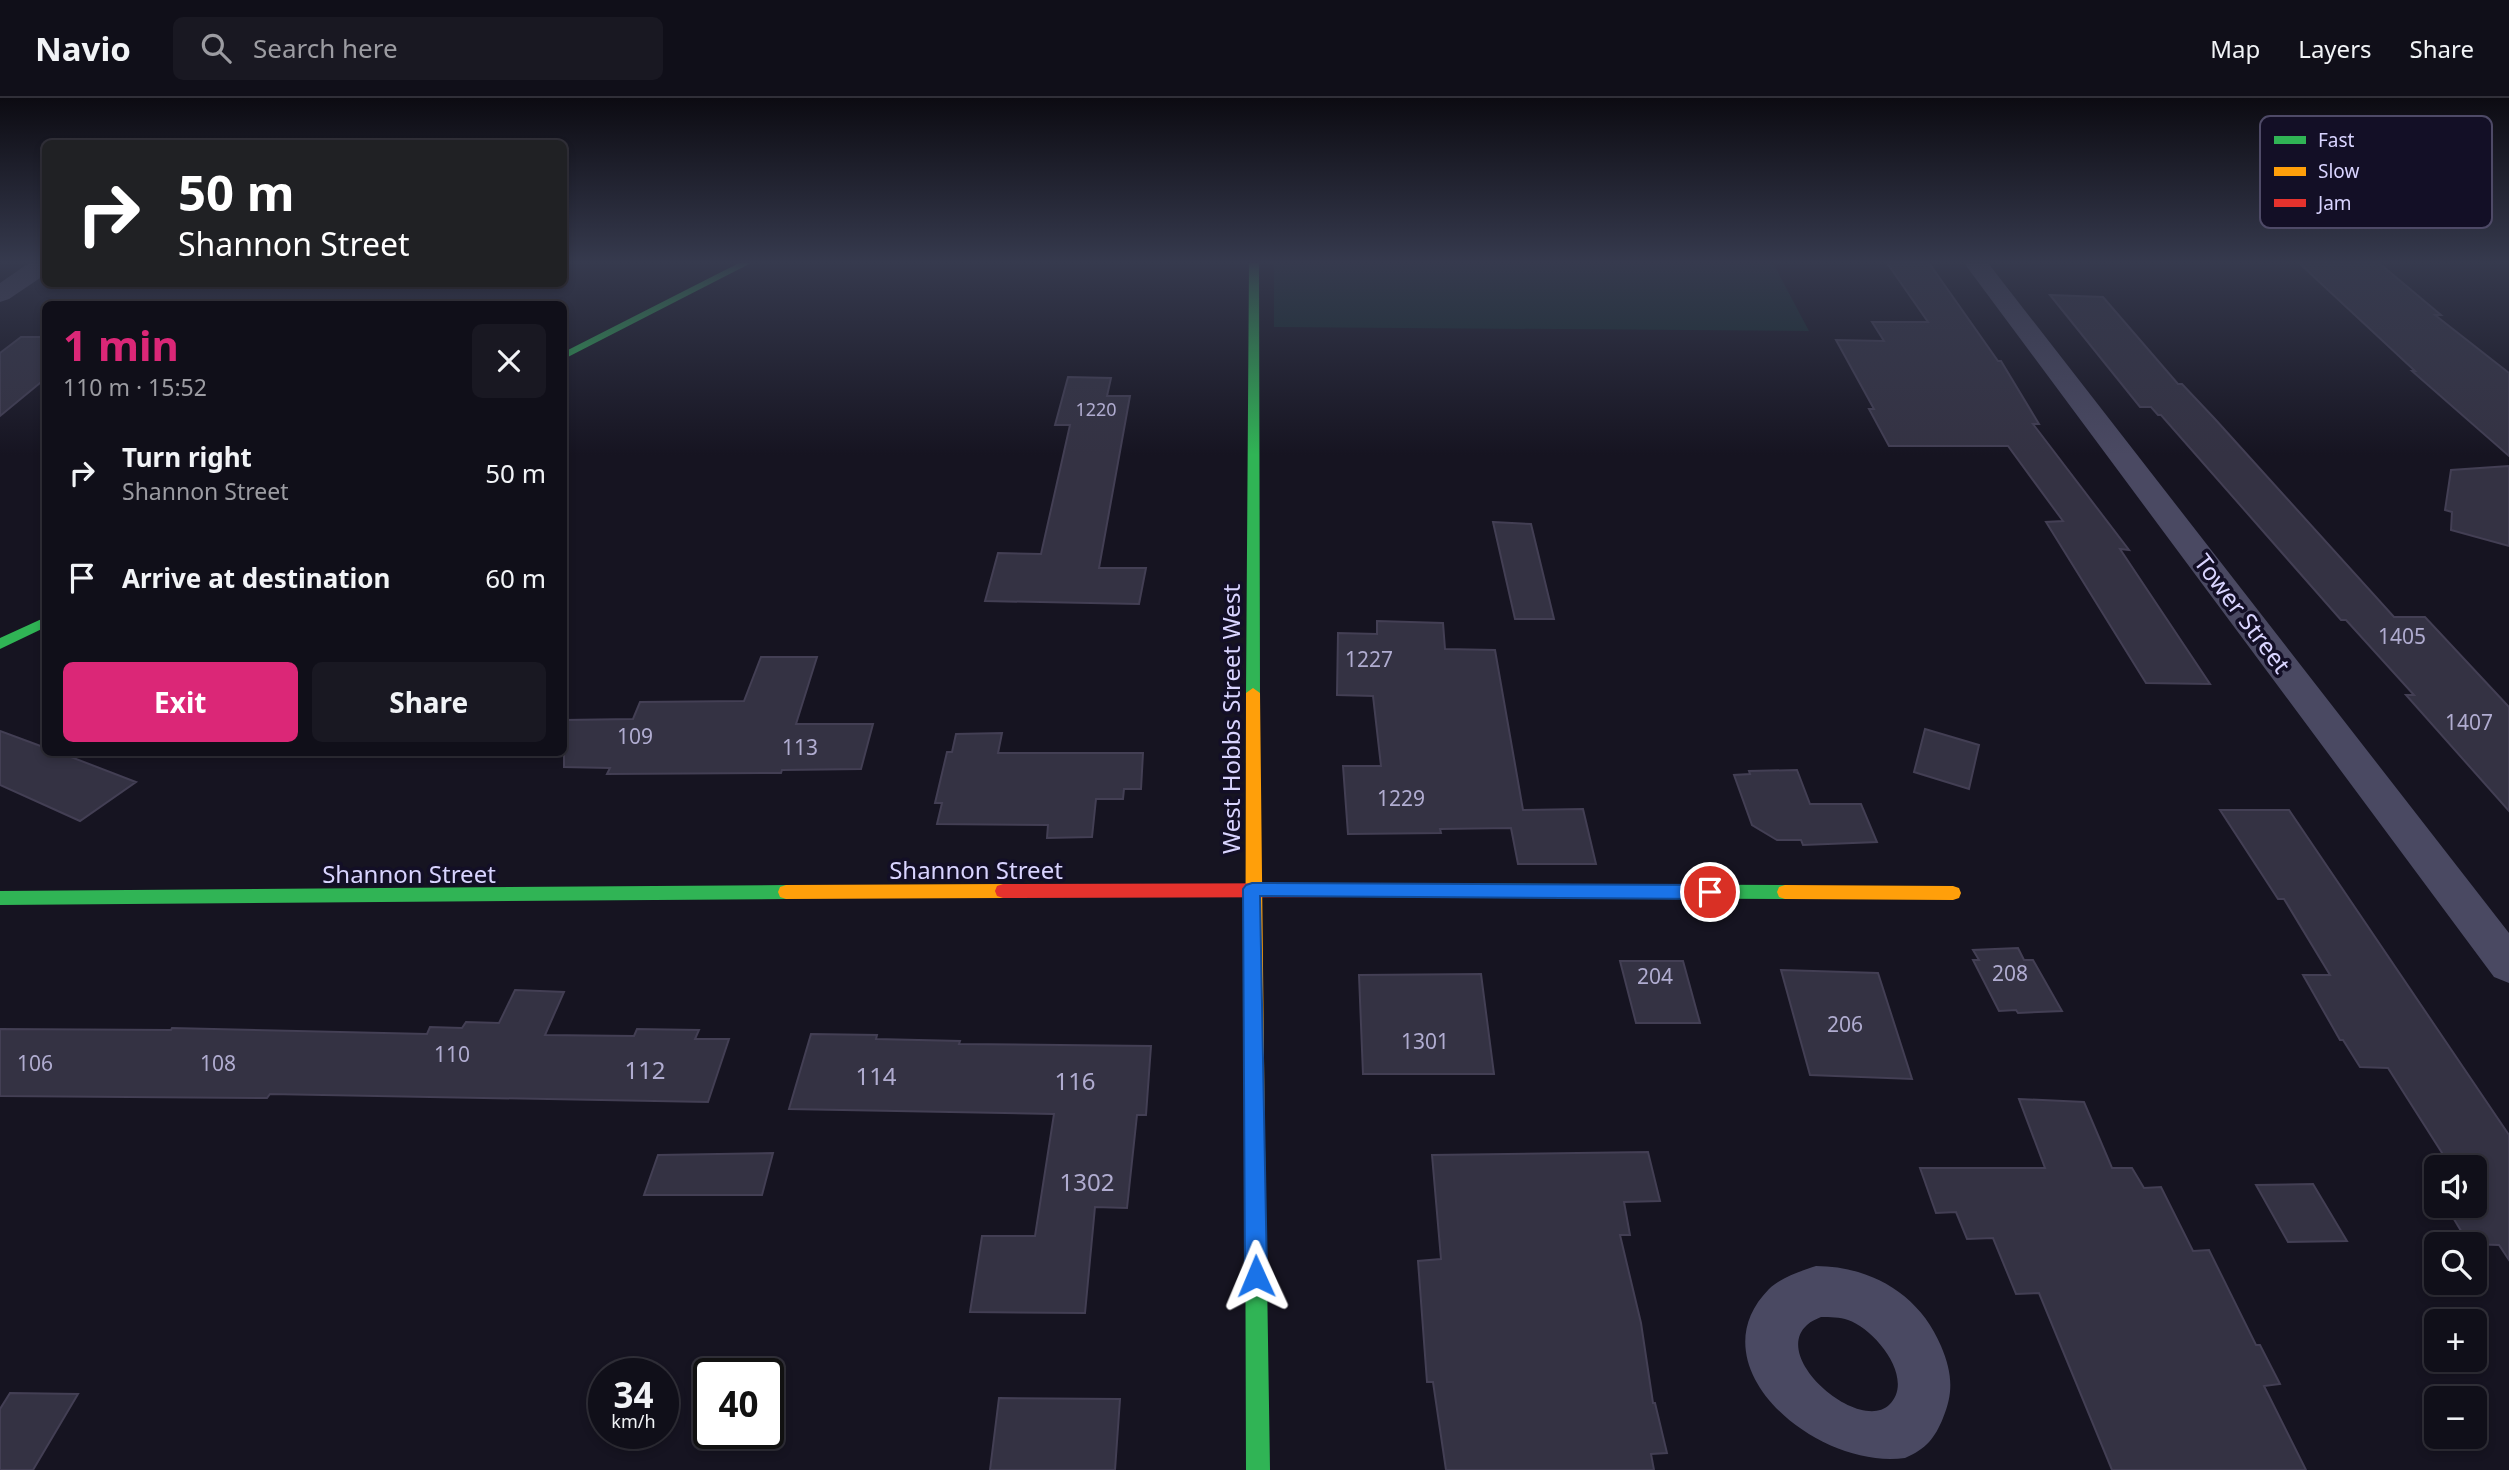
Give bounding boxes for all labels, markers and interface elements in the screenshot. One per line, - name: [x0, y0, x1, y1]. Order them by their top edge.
- search box: [173, 17, 663, 80]
- text: Navio: [35, 26, 131, 71]
- icon: search: [197, 29, 235, 67]
- text: Search here: [253, 30, 398, 66]
- text: Map: [2210, 32, 2260, 65]
- text: Layers: [2298, 32, 2372, 65]
- text: Share: [2410, 32, 2474, 65]
- legend: [2260, 116, 2492, 228]
- text: Fast: [2318, 127, 2355, 153]
- text: Slow: [2318, 158, 2359, 184]
- text: 50 m: [178, 159, 295, 225]
- icon: right: [63, 168, 154, 259]
- text: Jam: [2316, 190, 2352, 216]
- text: Shannon Street: [178, 222, 410, 265]
- text: 1 min: [63, 316, 179, 373]
- button: close: [472, 324, 546, 398]
- text: 110 m · 15:52: [63, 371, 207, 403]
- house number: 1220: [1075, 397, 1117, 421]
- text: Turn right: [122, 439, 252, 475]
- icon: right: [63, 454, 101, 492]
- text: 50 m: [485, 455, 546, 491]
- text: Shannon Street: [122, 475, 289, 507]
- street label: Tower Street: [2187, 547, 2299, 680]
- icon: arrive: [63, 559, 101, 597]
- text: Arrive at destination: [122, 560, 391, 596]
- text: 60 m: [485, 560, 546, 596]
- street label: West Hobbs Street West: [1214, 584, 1247, 854]
- house number: 1405: [2378, 622, 2426, 650]
- house number: 1227: [1345, 645, 1393, 673]
- button: Exit: [63, 662, 298, 742]
- button: Share: [312, 662, 546, 742]
- house number: 1407: [2445, 708, 2493, 736]
- house number: 109: [617, 722, 653, 750]
- house number: 113: [782, 733, 818, 761]
- house number: 1229: [1377, 784, 1425, 812]
- street label: Shannon Street: [889, 853, 1063, 886]
- street label: Shannon Street: [322, 857, 496, 890]
- pin: [1680, 862, 1740, 922]
- icon: arrive: [1691, 873, 1729, 911]
- house number: 208: [1992, 959, 2028, 987]
- house number: 204: [1637, 962, 1673, 990]
- house number: 206: [1827, 1010, 1863, 1038]
- house number: 1301: [1401, 1027, 1449, 1055]
- house number: 110: [434, 1040, 470, 1068]
- house number: 106: [17, 1049, 53, 1077]
- house number: 108: [200, 1049, 236, 1077]
- house number: 112: [624, 1053, 666, 1086]
- house number: 114: [855, 1059, 897, 1092]
- house number: 116: [1054, 1064, 1096, 1097]
- map controls: [2424, 1155, 2487, 1449]
- button: sound: [2424, 1155, 2487, 1218]
- house number: 1302: [1060, 1165, 1114, 1198]
- button: search: [2424, 1232, 2487, 1295]
- position arrow: [1219, 1239, 1293, 1313]
- button: +: [2424, 1309, 2487, 1372]
- speed limit sign: 40: [693, 1358, 784, 1449]
- text: 34: [613, 1371, 654, 1418]
- button: −: [2424, 1386, 2487, 1449]
- text: km/h: [611, 1409, 656, 1433]

